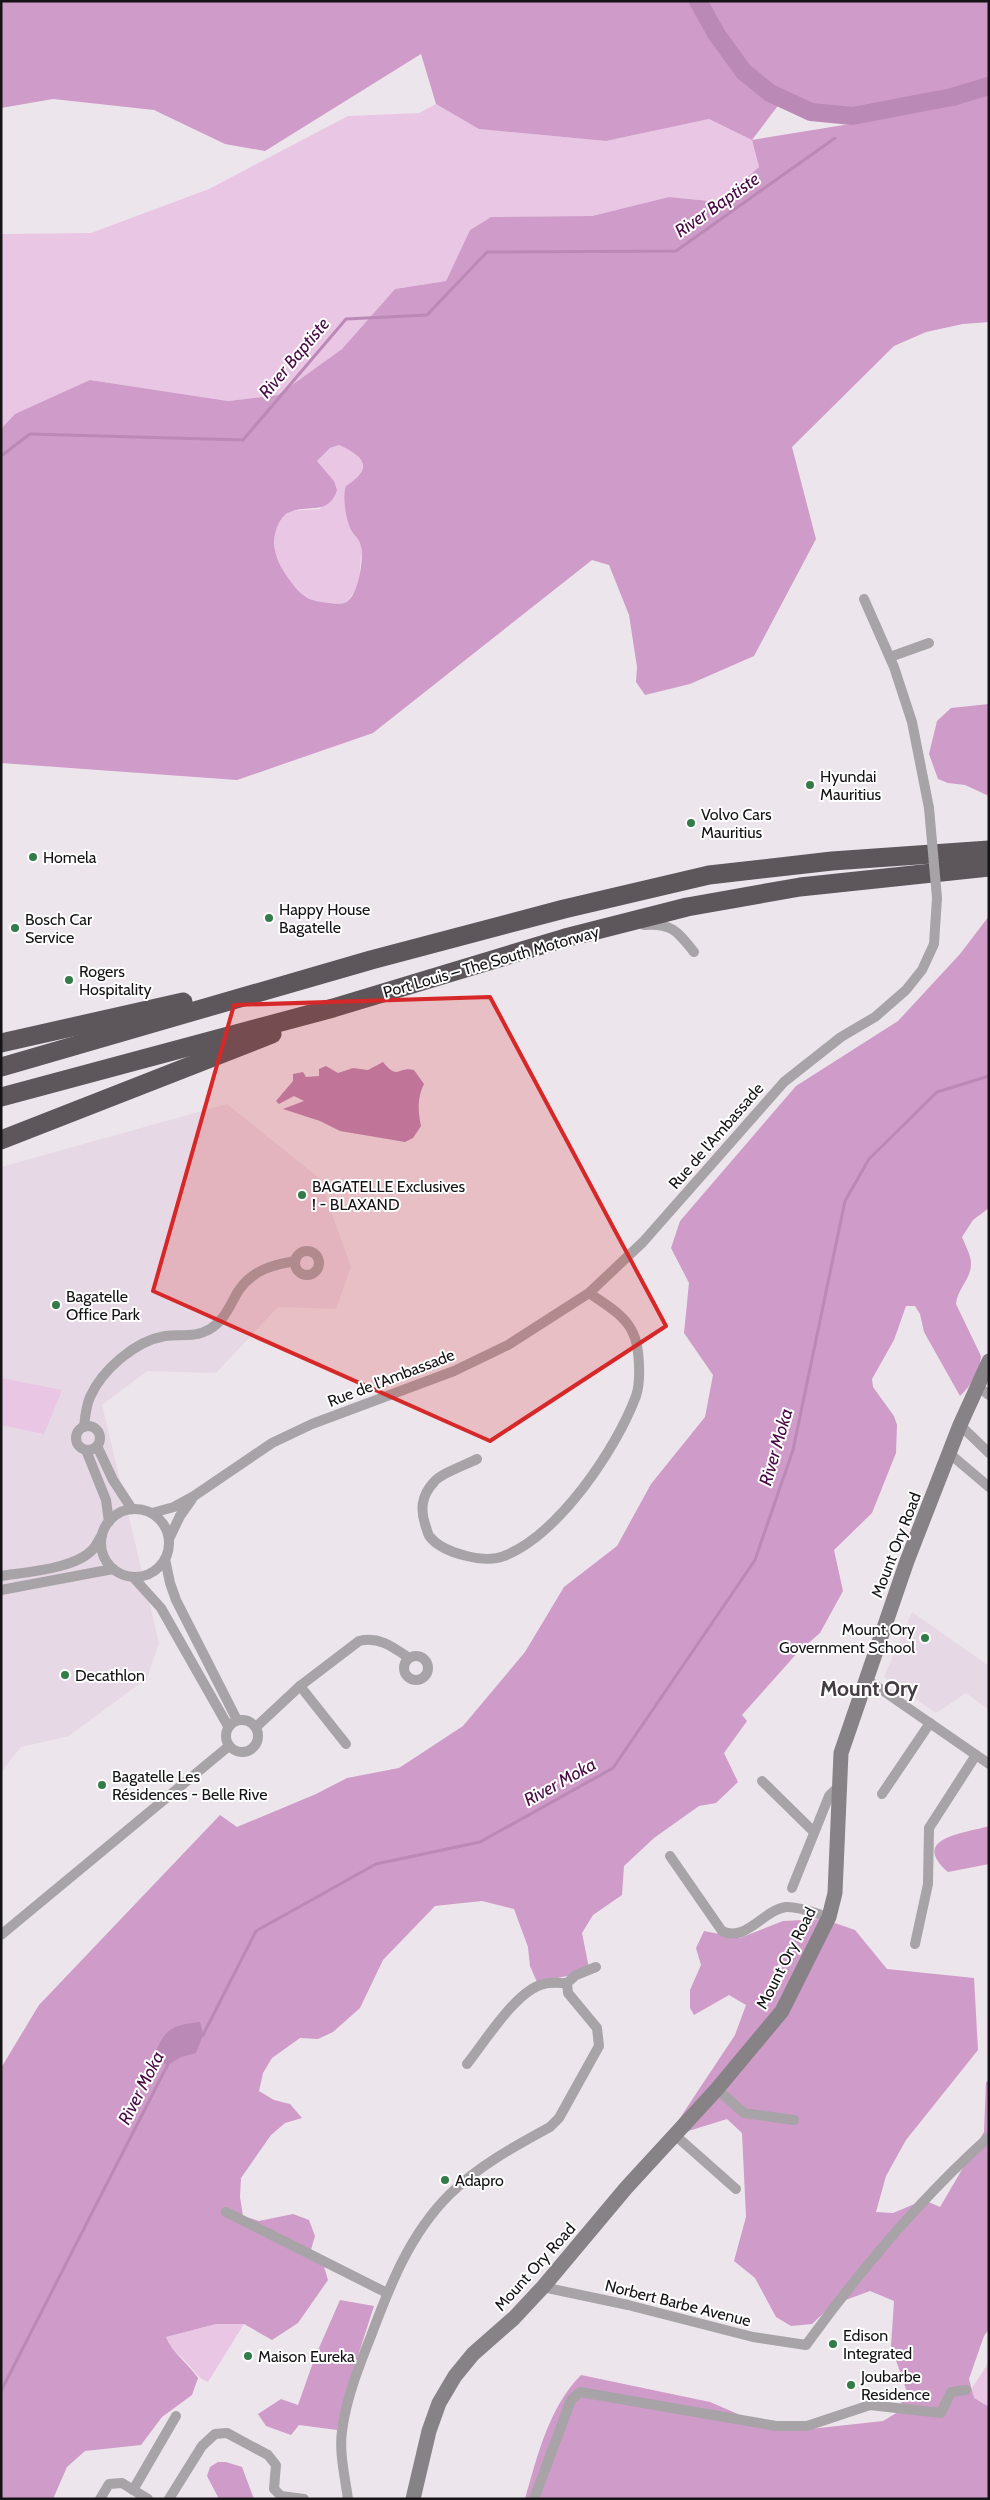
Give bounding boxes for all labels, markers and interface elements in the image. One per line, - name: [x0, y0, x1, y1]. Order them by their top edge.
- water label: River Baptiste: [670, 168, 764, 242]
- water label: River Baptiste: [254, 313, 334, 403]
- place label: Hyundai Mauritius: [820, 767, 882, 804]
- marker: Hyundai Mauritius: [804, 779, 816, 791]
- place label: Volvo Cars Mauritius: [701, 805, 772, 842]
- marker: Volvo Cars Mauritius: [685, 817, 697, 829]
- place label: Homela: [43, 848, 97, 867]
- marker: Homela: [27, 851, 39, 863]
- place label: Happy House Bagatelle: [279, 900, 370, 937]
- place label: Bosch Car Service: [25, 910, 93, 947]
- marker: Happy House Bagatelle: [263, 912, 275, 924]
- marker: Bosch Car Service: [9, 922, 21, 934]
- street label: Port Louis – The South Motorway: [381, 922, 601, 1002]
- place label: Rogers Hospitality: [79, 962, 152, 999]
- marker: Rogers Hospitality: [63, 974, 75, 986]
- street label: Rue de l'Ambassade: [665, 1079, 767, 1193]
- place label: BAGATELLE Exclusives ! - BLAXAND: [312, 1177, 465, 1214]
- marker: BAGATELLE Exclusives ! - BLAXAND: [296, 1189, 308, 1201]
- place label: Bagatelle Office Park: [66, 1287, 141, 1324]
- marker: Bagatelle Office Park: [50, 1299, 62, 1311]
- street label: Rue de l'Ambassade: [325, 1345, 457, 1411]
- water label: River Moka: [755, 1406, 797, 1488]
- street label: Mount Ory Road: [867, 1490, 925, 1600]
- place label: Mount Ory Government School: [779, 1620, 915, 1657]
- marker: Mount Ory Government School: [919, 1632, 931, 1644]
- place label: Decathlon: [75, 1666, 145, 1685]
- marker: Decathlon: [59, 1669, 71, 1681]
- district label: Mount Ory: [820, 1676, 919, 1701]
- water label: River Moka: [520, 1753, 600, 1811]
- place label: Bagatelle Les Résidences - Belle Rive: [112, 1767, 267, 1804]
- marker: Bagatelle Les Résidences - Belle Rive: [96, 1779, 108, 1791]
- street label: Mount Ory Road: [752, 1904, 820, 2012]
- water label: River Moka: [113, 2048, 169, 2128]
- place label: Adapro: [455, 2171, 504, 2190]
- marker: Adapro: [439, 2174, 451, 2186]
- street label: Mount Ory Road: [491, 2219, 579, 2315]
- street label: Norbert Barbe Avenue: [603, 2276, 753, 2330]
- place label: Edison Integrated: [843, 2326, 912, 2363]
- marker: Edison Integrated: [827, 2338, 839, 2350]
- place label: Maison Eureka: [258, 2347, 355, 2366]
- marker: Maison Eureka: [242, 2350, 254, 2362]
- place label: Joubarbe Residence: [860, 2367, 930, 2404]
- marker: Joubarbe Residence: [845, 2379, 857, 2391]

